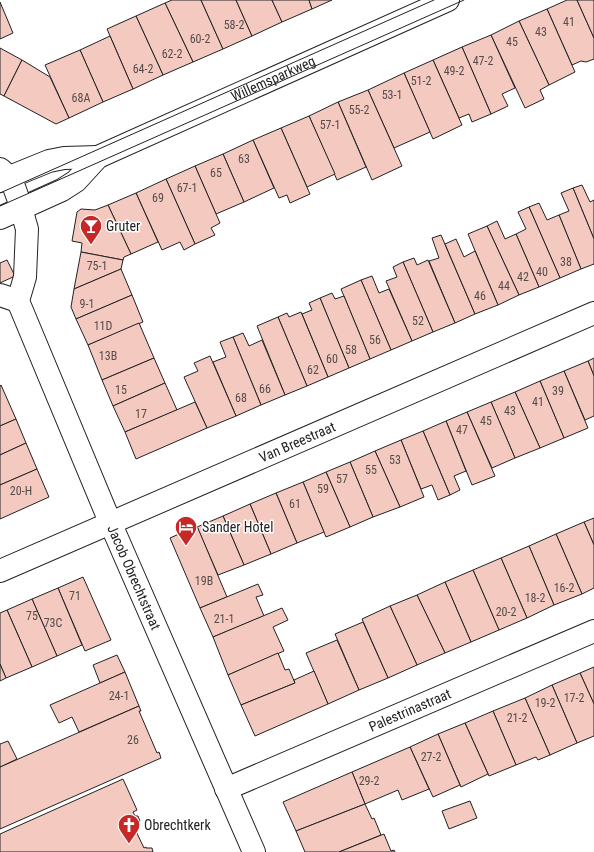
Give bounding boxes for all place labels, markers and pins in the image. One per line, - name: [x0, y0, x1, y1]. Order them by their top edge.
- bar icon: Gruter: [78, 213, 104, 246]
- place label: Gruter: [106, 218, 140, 234]
- hotel icon: Sander Hotel: [173, 514, 199, 547]
- place label: Sander Hotel: [202, 519, 273, 535]
- church icon: Obrechtkerk: [116, 812, 142, 845]
- place label: Obrechtkerk: [144, 817, 211, 833]

